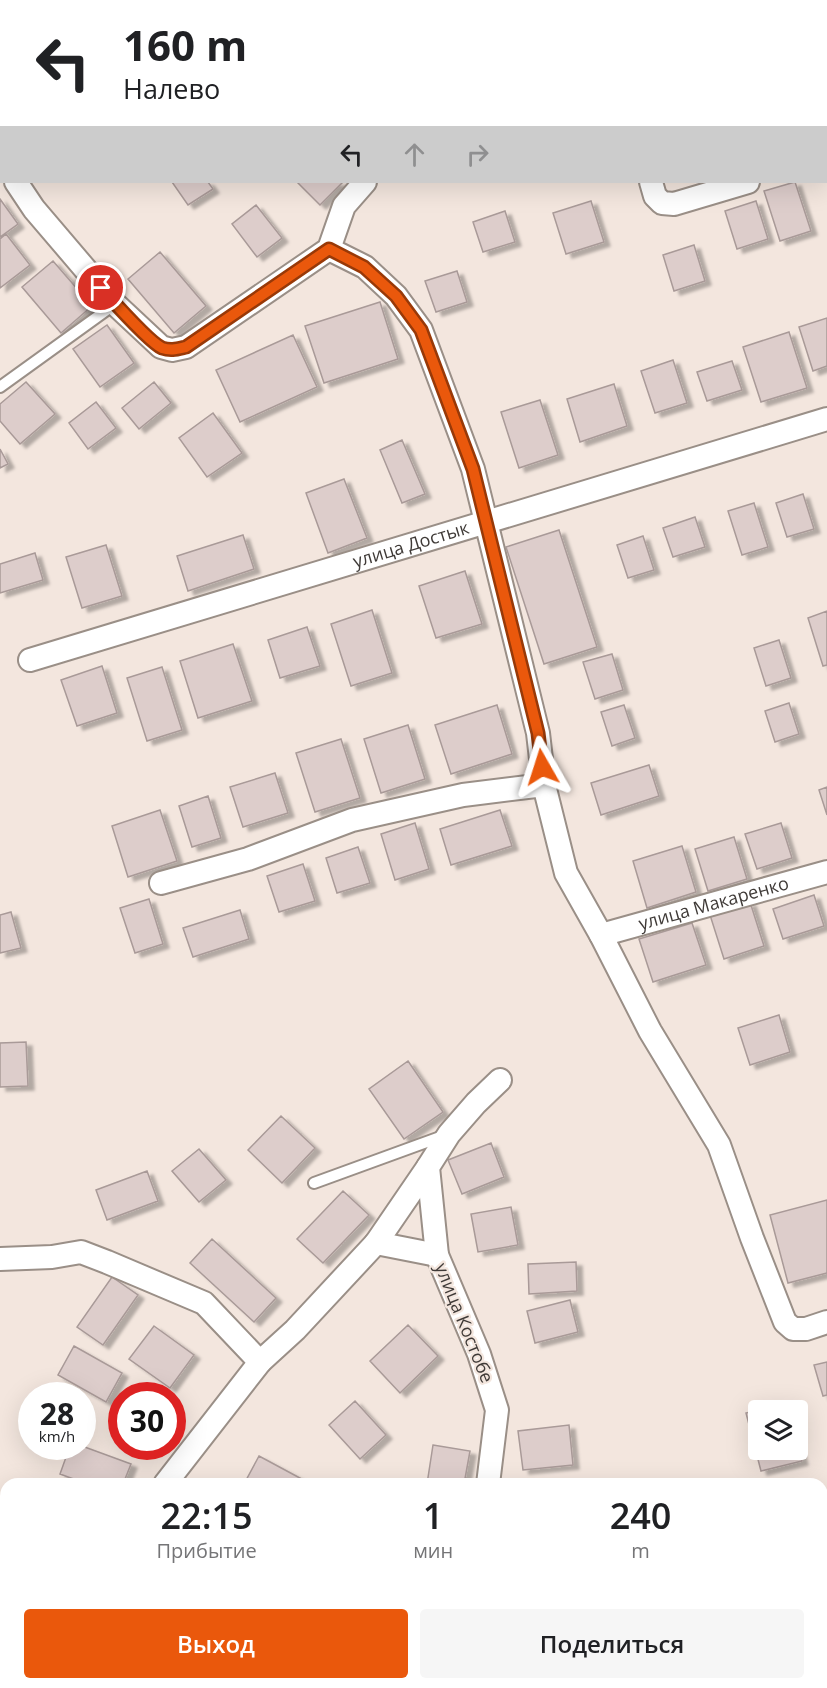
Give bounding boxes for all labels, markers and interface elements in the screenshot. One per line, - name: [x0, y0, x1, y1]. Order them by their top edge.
- text: 160 m: [123, 16, 247, 73]
- icon: left: [24, 24, 102, 102]
- text: Налево: [123, 70, 220, 107]
- icon: left: [335, 138, 368, 171]
- icon: ahead: [398, 138, 431, 171]
- icon: right: [461, 138, 494, 171]
- pin: [75, 262, 126, 313]
- icon: arrive: [84, 271, 117, 304]
- street label: улица Достык: [350, 515, 472, 573]
- position arrow: [510, 735, 574, 799]
- street label: улица Макаренко: [636, 870, 791, 935]
- street label: улица Костобе: [430, 1259, 500, 1386]
- speed limit sign: 30: [108, 1382, 186, 1460]
- text: 28: [40, 1393, 74, 1434]
- map controls: [748, 1400, 808, 1460]
- button: layers: [748, 1400, 808, 1460]
- text: km/h: [39, 1426, 75, 1446]
- text: 22:15: [160, 1491, 253, 1540]
- text: 1: [423, 1491, 443, 1540]
- text: 240: [610, 1491, 671, 1540]
- text: Прибытие: [157, 1537, 257, 1564]
- text: мин: [413, 1537, 453, 1564]
- text: m: [631, 1537, 650, 1564]
- button: Выход: [24, 1609, 408, 1678]
- button: Поделиться: [420, 1609, 804, 1678]

